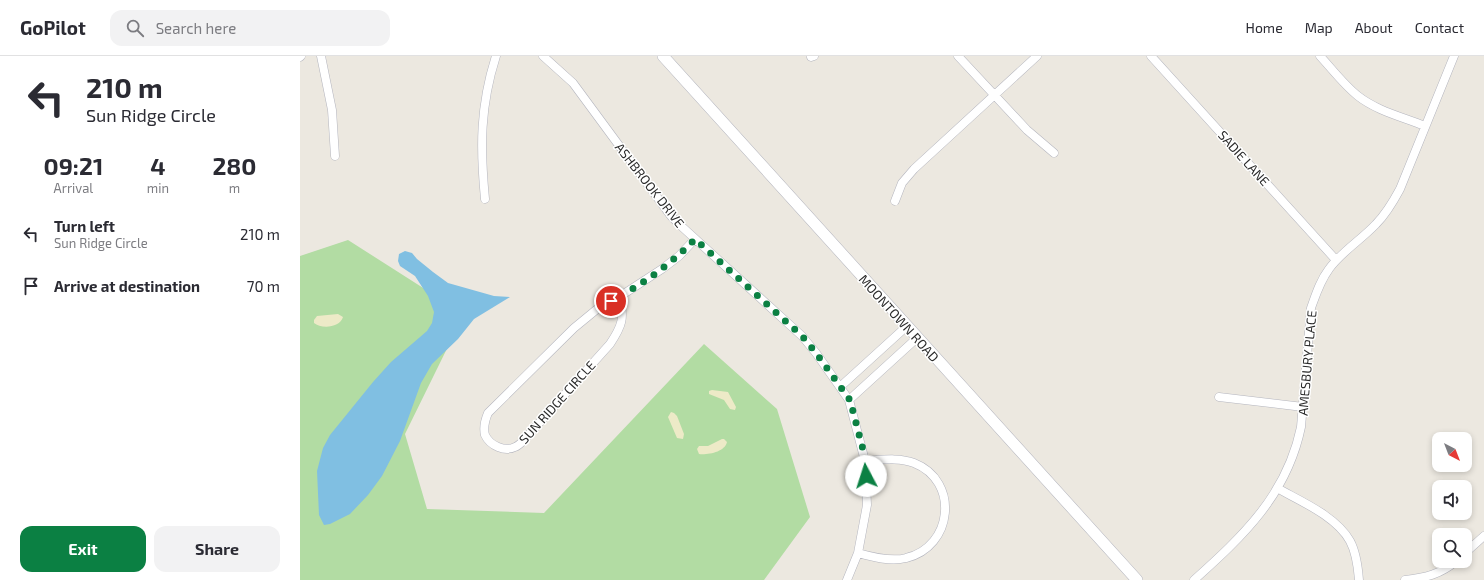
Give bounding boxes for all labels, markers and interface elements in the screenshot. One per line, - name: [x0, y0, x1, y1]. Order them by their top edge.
- search box: [110, 10, 390, 46]
- text: GoPilot: [20, 16, 86, 39]
- icon: search: [124, 17, 146, 39]
- text: Search here: [156, 19, 236, 37]
- text: Home: [1246, 19, 1283, 36]
- text: Map: [1305, 19, 1333, 36]
- text: About: [1355, 19, 1393, 36]
- text: Contact: [1415, 19, 1464, 36]
- text: 210 m: [86, 70, 163, 104]
- icon: left: [20, 72, 72, 124]
- text: Sun Ridge Circle: [86, 104, 216, 126]
- street label: SADIE LANE: [1215, 127, 1273, 189]
- street label: ASHBROOK DRIVE: [612, 139, 688, 231]
- text: 09:21: [43, 151, 103, 180]
- text: 4: [150, 151, 166, 180]
- text: 280: [212, 151, 256, 180]
- text: Arrival: [54, 180, 93, 196]
- text: min: [147, 180, 169, 196]
- text: m: [229, 180, 240, 196]
- text: Turn left: [54, 217, 115, 235]
- icon: left: [20, 223, 42, 245]
- text: 210 m: [240, 225, 280, 243]
- text: Sun Ridge Circle: [54, 235, 148, 251]
- street label: MOONTOWN ROAD: [856, 271, 942, 365]
- icon: arrive: [20, 275, 42, 297]
- text: Arrive at destination: [54, 277, 200, 295]
- text: 70 m: [247, 277, 280, 295]
- pin: [594, 284, 628, 318]
- icon: arrive: [600, 290, 622, 312]
- street label: AMESBURY PLACE: [1294, 310, 1320, 416]
- street label: SUN RIDGE CIRCLE: [515, 357, 599, 447]
- north arrow: [1432, 432, 1472, 472]
- map controls: [1432, 432, 1472, 568]
- position arrow: [845, 455, 887, 497]
- button: sound: [1432, 480, 1472, 520]
- button: Exit: [20, 526, 146, 572]
- button: Share: [154, 526, 280, 572]
- button: search: [1432, 528, 1472, 568]

